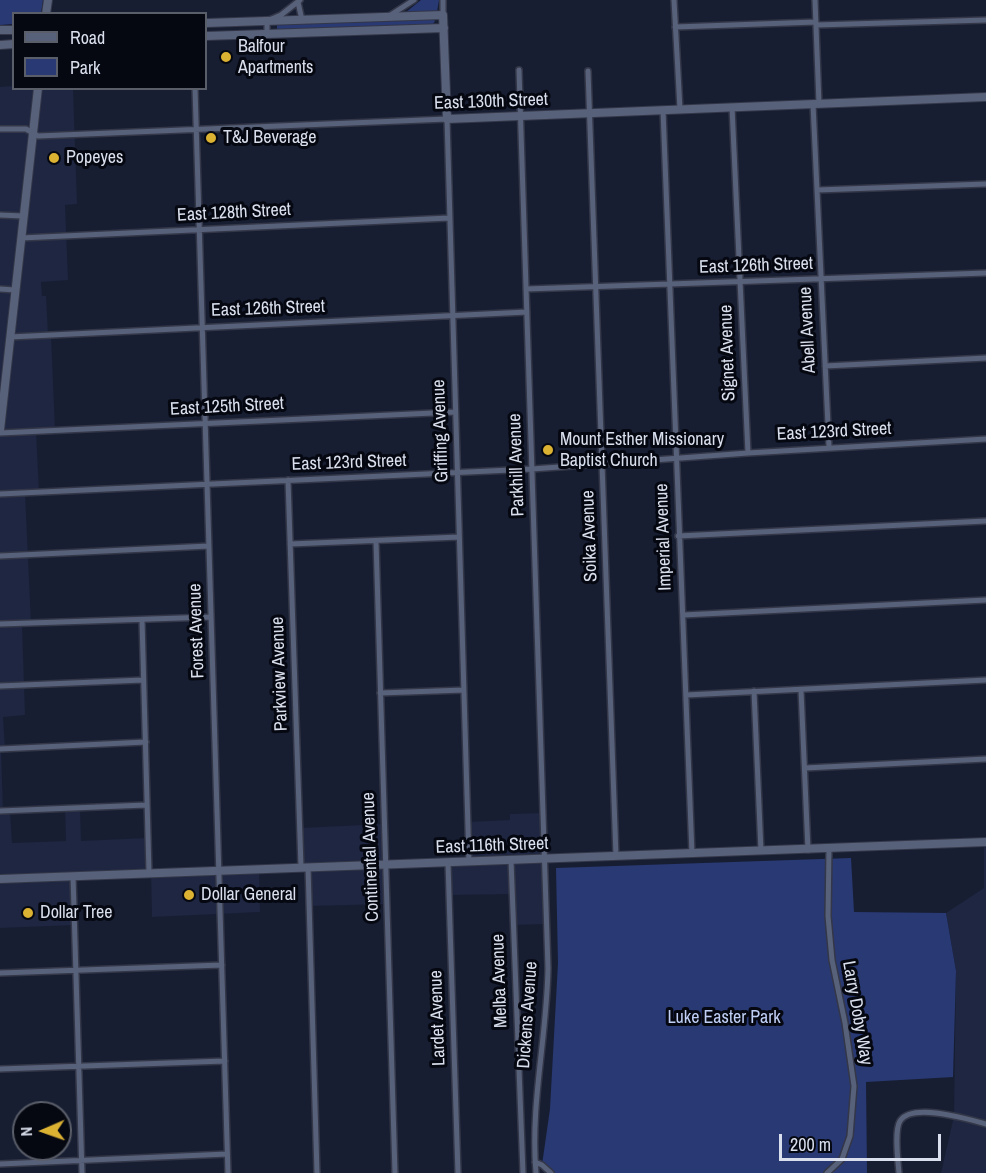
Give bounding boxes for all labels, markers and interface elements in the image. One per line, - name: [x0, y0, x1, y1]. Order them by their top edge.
- legend: [12, 12, 207, 90]
- text: Road: [70, 25, 105, 50]
- place label: Balfour Apartments: [238, 36, 313, 78]
- marker: Balfour Apartments: [219, 50, 233, 64]
- text: Park: [70, 55, 100, 80]
- street label: East 130th Street: [434, 89, 548, 115]
- place label: T&J Beverage: [223, 127, 317, 149]
- marker: T&J Beverage: [204, 131, 218, 145]
- place label: Popeyes: [66, 147, 123, 169]
- marker: Popeyes: [47, 151, 61, 165]
- street label: East 128th Street: [176, 199, 292, 227]
- street label: East 126th Street: [699, 253, 813, 279]
- street label: Abell Avenue: [795, 286, 821, 374]
- street label: East 126th Street: [211, 296, 325, 322]
- street label: Signet Avenue: [716, 304, 740, 402]
- street label: Griffing Avenue: [428, 379, 454, 483]
- street label: East 125th Street: [169, 393, 285, 421]
- street label: Parkhill Avenue: [504, 413, 530, 517]
- street label: East 123rd Street: [776, 418, 892, 446]
- place label: Mount Esther Missionary Baptist Church: [560, 429, 724, 472]
- marker: Mount Esther Missionary Baptist Church: [541, 443, 555, 457]
- street label: East 123rd Street: [291, 450, 407, 476]
- street label: Imperial Avenue: [651, 483, 677, 591]
- street label: Soika Avenue: [578, 490, 602, 582]
- street label: Forest Avenue: [185, 583, 209, 679]
- street label: Parkview Avenue: [267, 616, 293, 732]
- street label: Continental Avenue: [358, 792, 384, 922]
- street label: East 116th Street: [435, 833, 549, 859]
- place label: Dollar General: [201, 884, 296, 906]
- marker: Dollar General: [182, 888, 196, 902]
- place label: Dollar Tree: [40, 902, 112, 924]
- marker: Dollar Tree: [21, 906, 35, 920]
- street label: Melba Avenue: [488, 934, 512, 1028]
- street label: Larry Doby Way: [837, 959, 877, 1067]
- street label: Dickens Avenue: [513, 961, 543, 1069]
- street label: Lardet Avenue: [426, 970, 450, 1066]
- park label: Luke Easter Park: [667, 1007, 781, 1029]
- north arrow: [12, 1101, 72, 1161]
- scale bar: [782, 1122, 944, 1160]
- text: N: [15, 1126, 37, 1137]
- text: 200 m: [790, 1132, 831, 1157]

